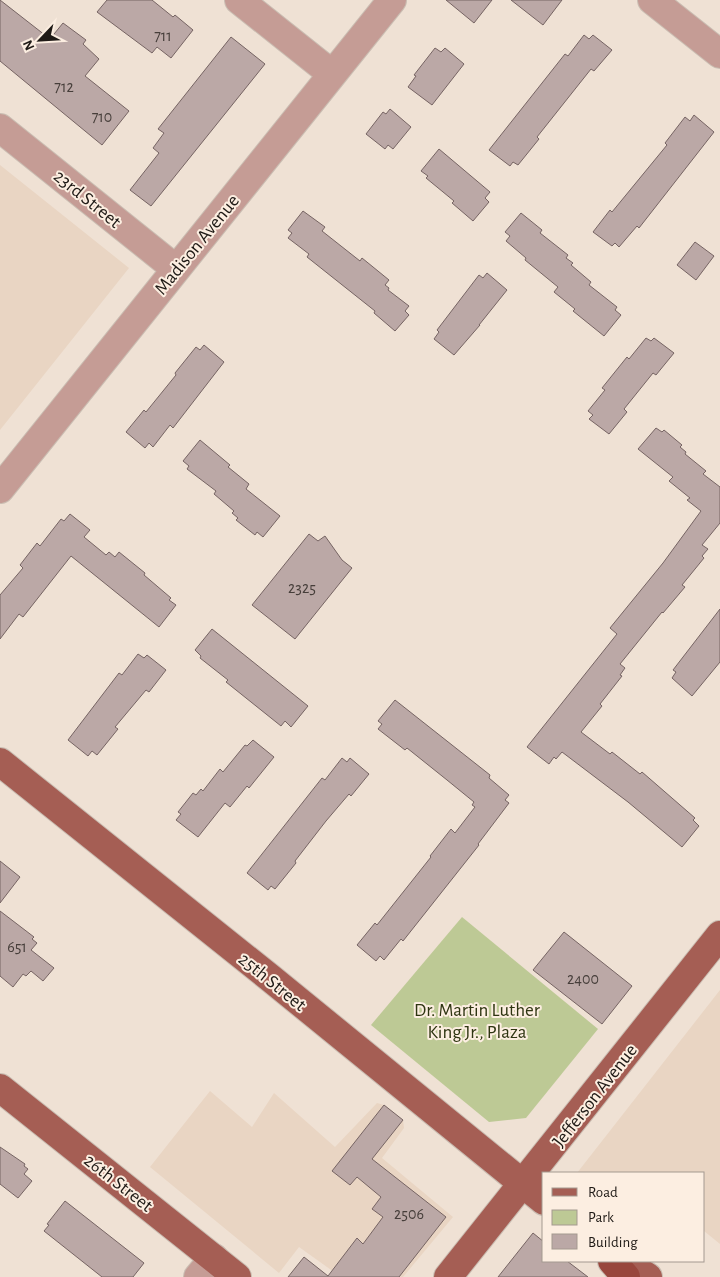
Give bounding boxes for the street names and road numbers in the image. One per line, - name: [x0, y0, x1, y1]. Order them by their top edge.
- street label: 23rd Street: [50, 167, 124, 232]
- street label: Madison Avenue: [151, 191, 243, 299]
- street label: 25th Street: [235, 949, 309, 1015]
- street label: Jefferson Avenue: [549, 1041, 641, 1151]
- street label: 26th Street: [80, 1151, 156, 1216]

